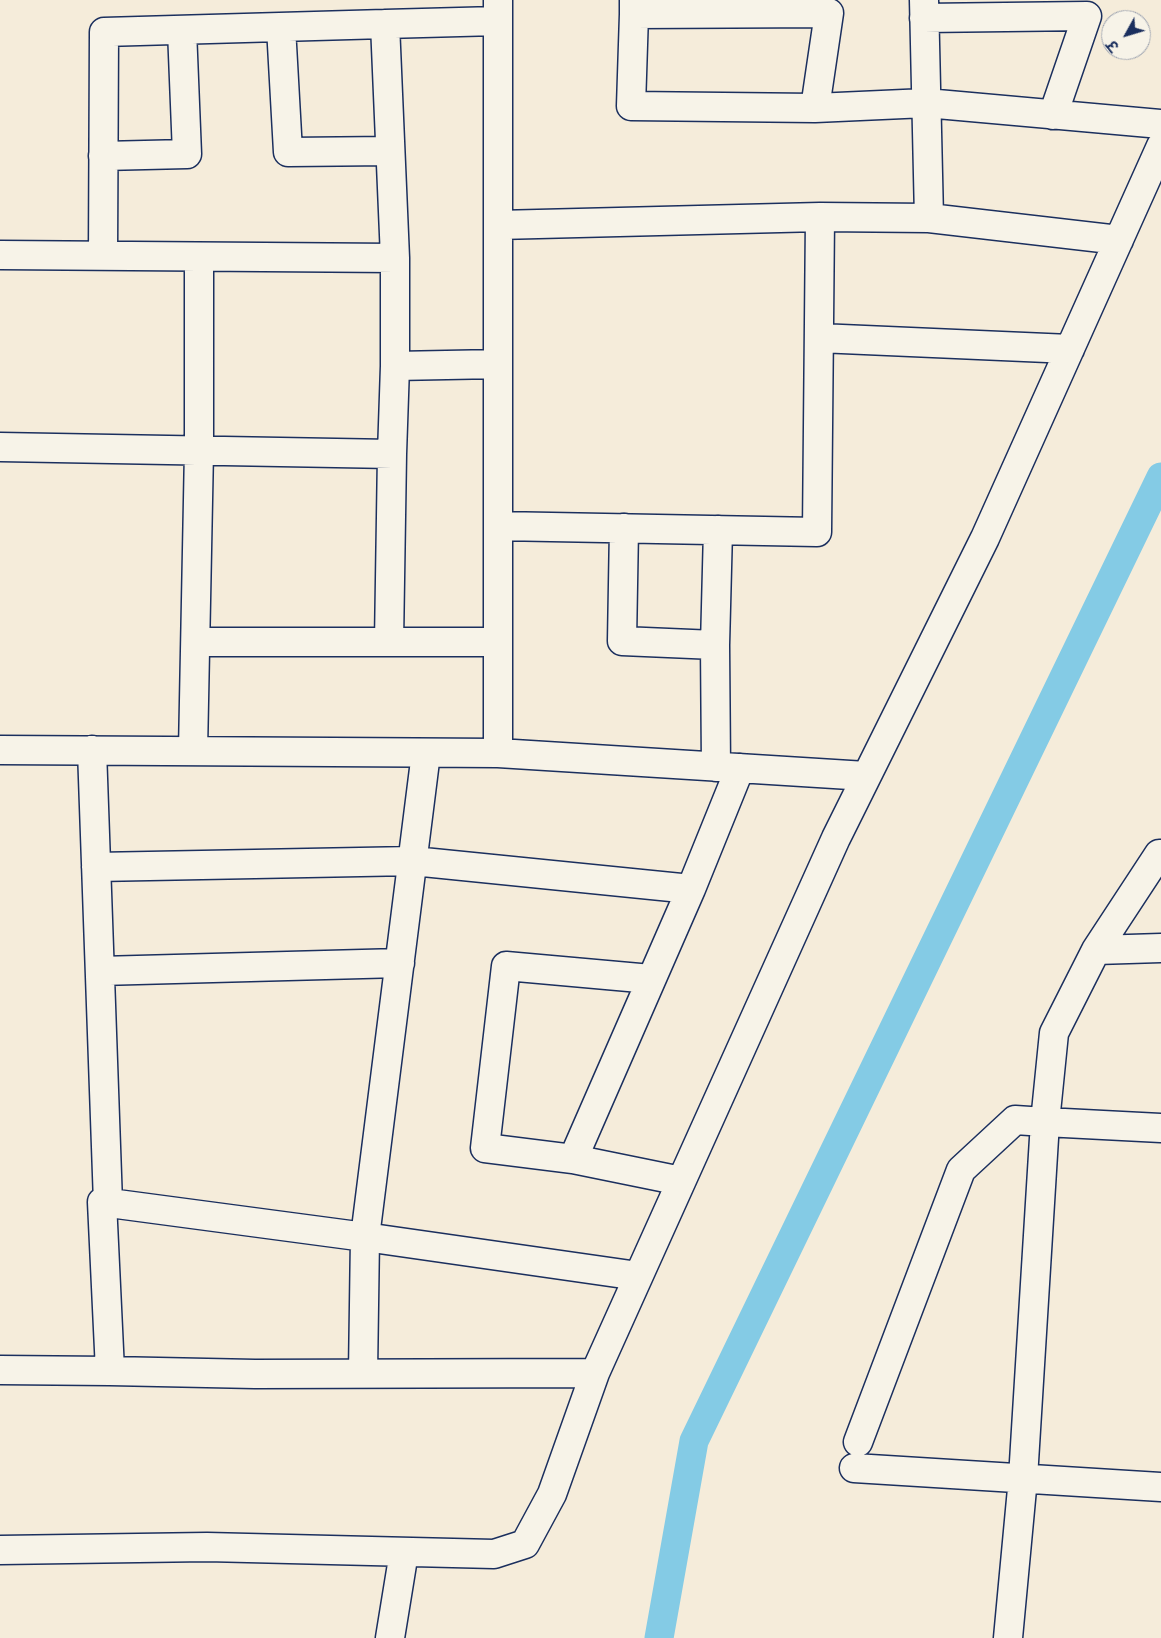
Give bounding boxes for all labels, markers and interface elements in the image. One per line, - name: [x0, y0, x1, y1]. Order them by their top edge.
- north arrow: [1101, 10, 1151, 60]
- text: उ: [1105, 35, 1124, 53]

